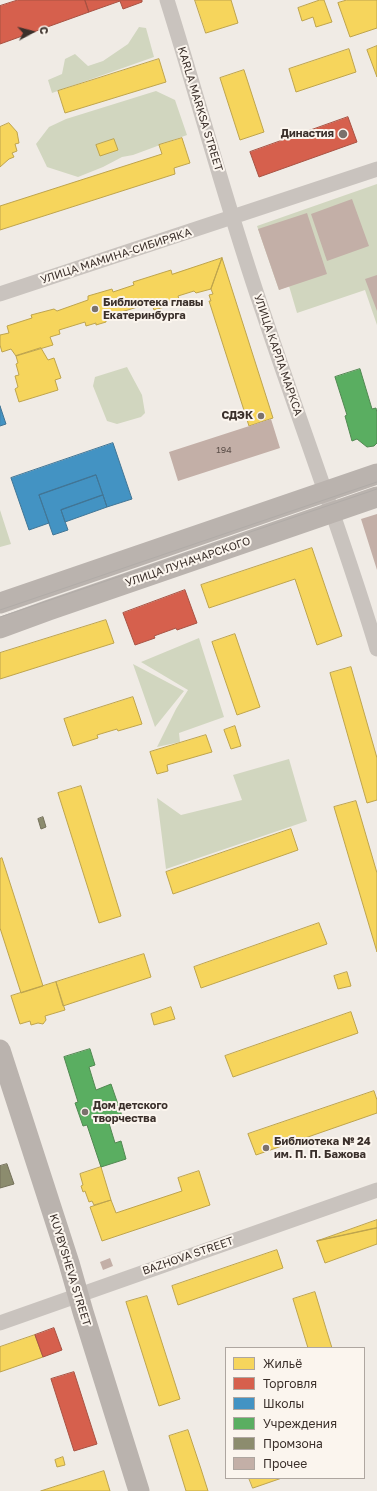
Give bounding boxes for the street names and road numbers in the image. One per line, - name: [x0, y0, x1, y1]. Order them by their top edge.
- street label: KARLA MARKSA STREET: [175, 45, 225, 173]
- street label: УЛИЦА МАМИНА-СИБИРЯКА: [39, 225, 193, 287]
- street label: УЛИЦА КАРЛА МАРКСА: [251, 292, 305, 418]
- street label: УЛИЦА ЛУНАЧАРСКОГО: [124, 534, 252, 590]
- street label: KUYBYSHEVA STREET: [47, 1212, 93, 1328]
- street label: BAZHOVA STREET: [141, 1234, 235, 1278]

